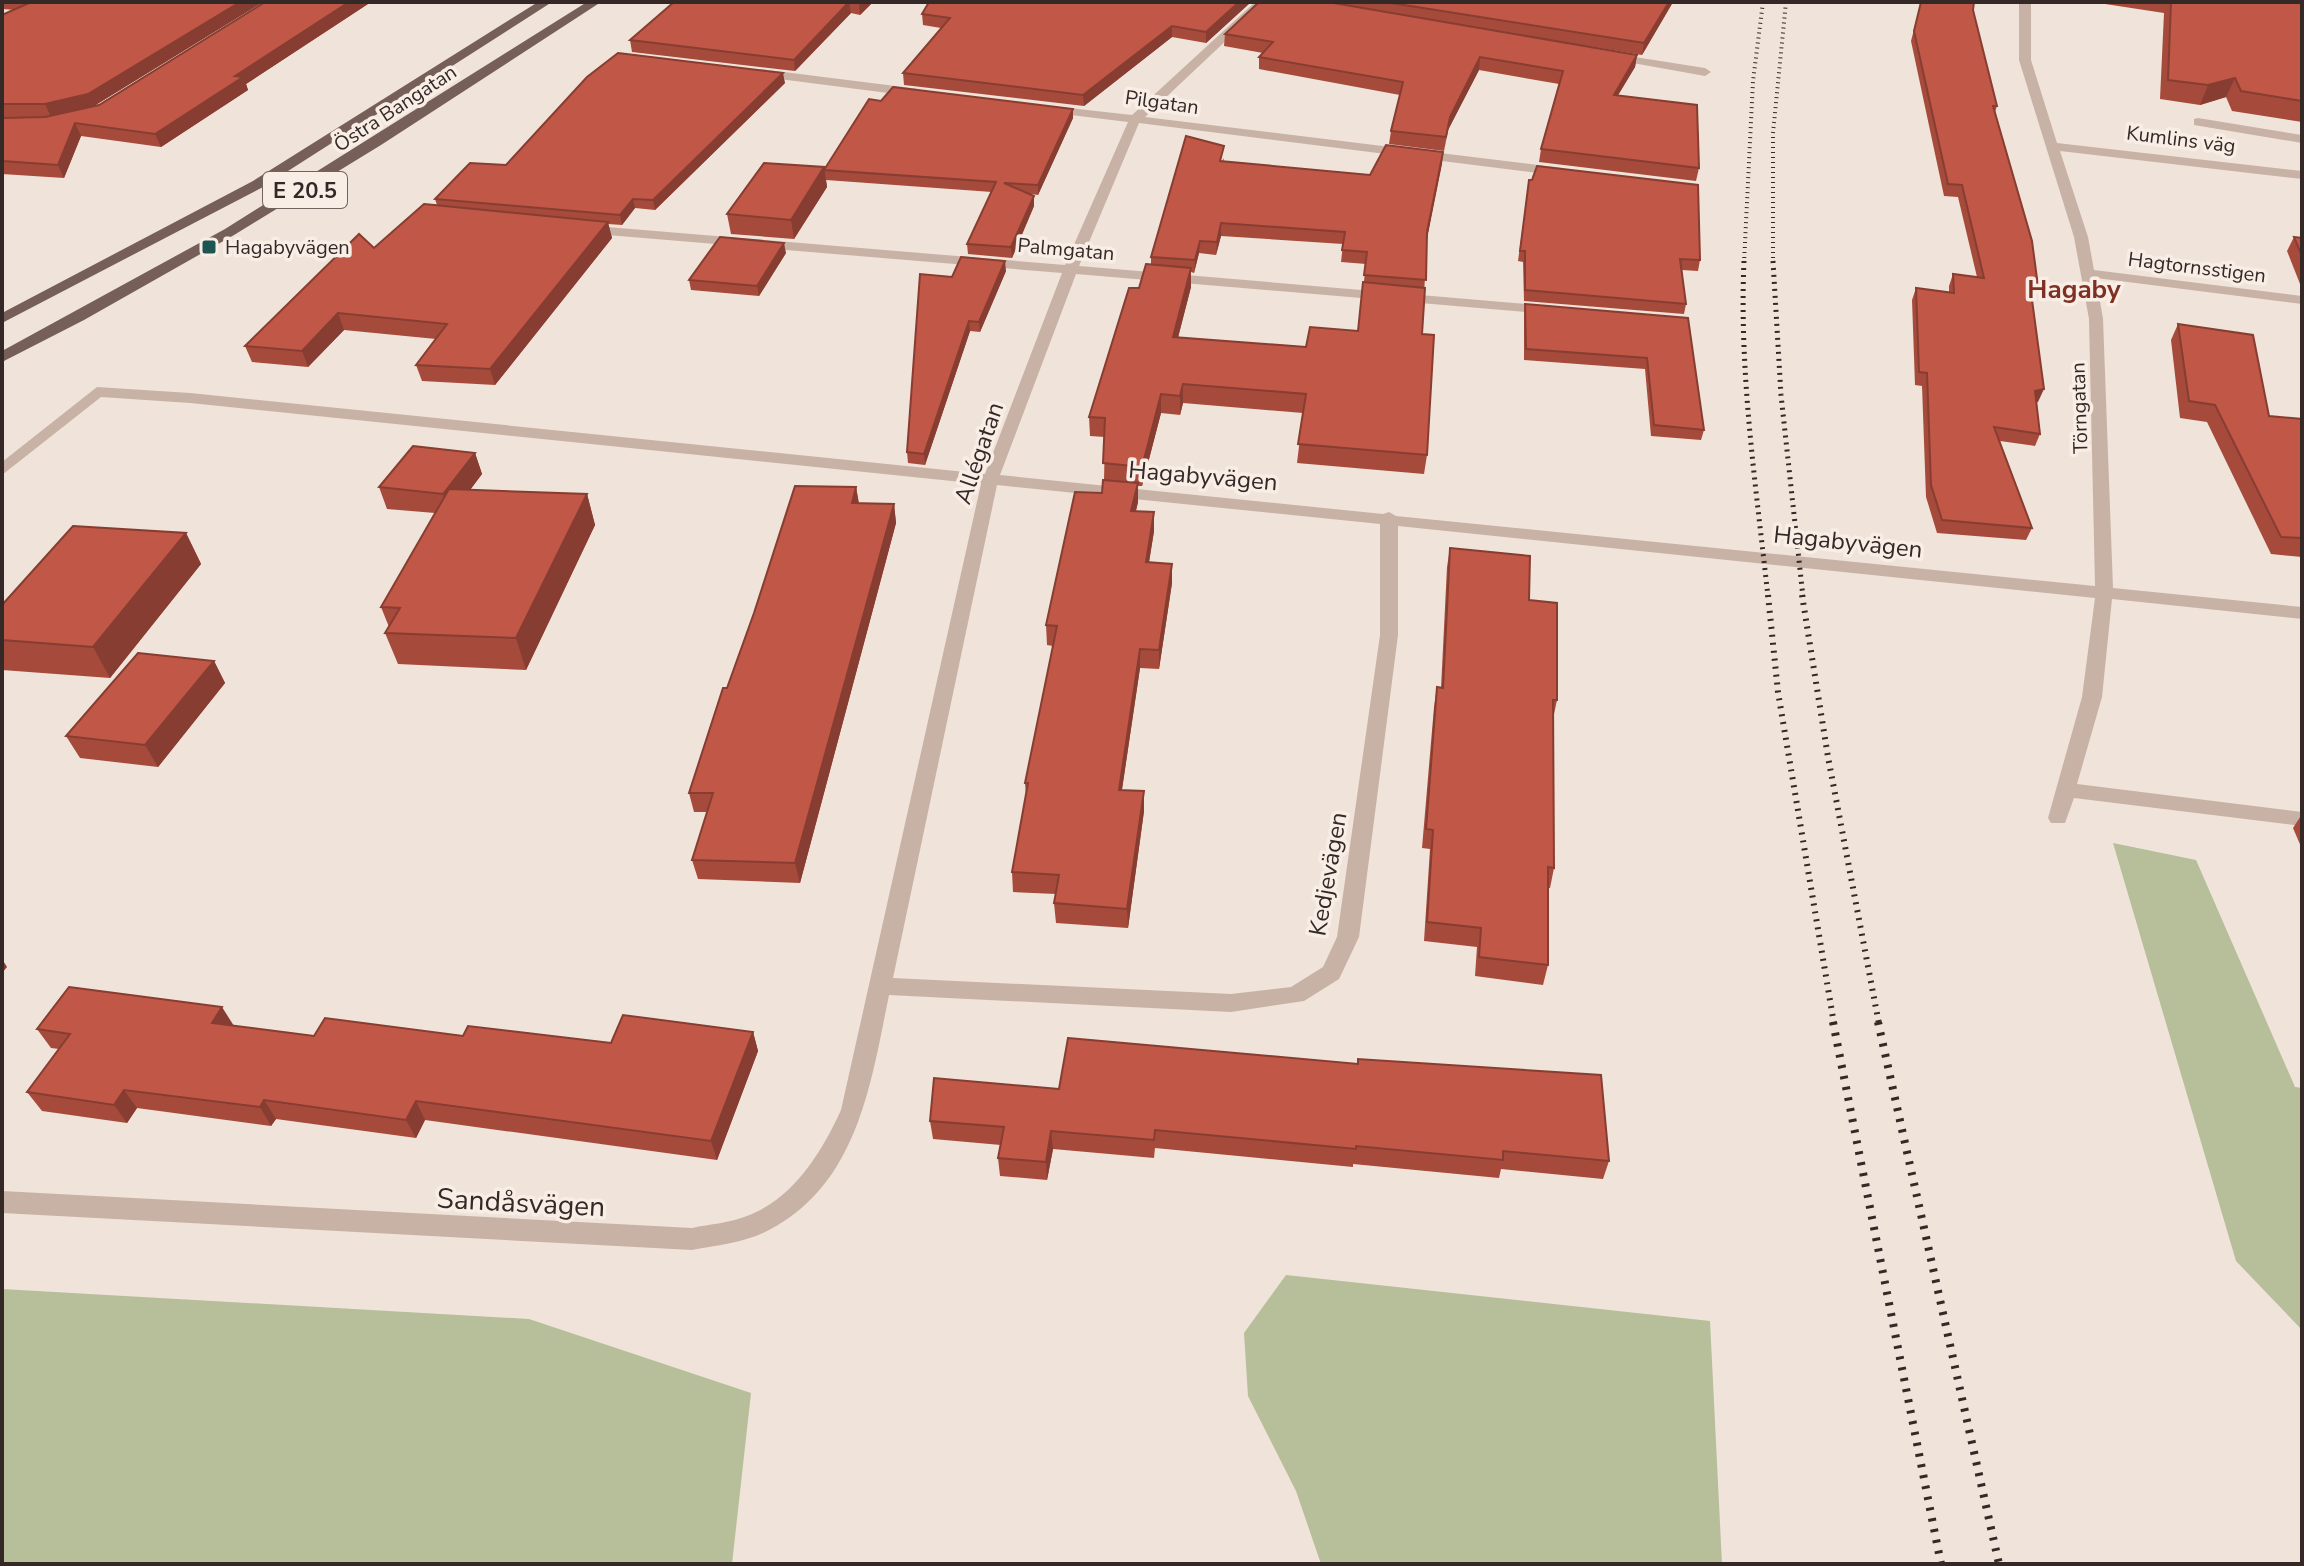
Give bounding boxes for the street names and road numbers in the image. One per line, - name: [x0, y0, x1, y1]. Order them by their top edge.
- street label: Östra Bangatan: [329, 59, 462, 158]
- street label: Pilgatan: [1123, 84, 1201, 121]
- street label: Kumlins väg: [2125, 119, 2237, 160]
- road number: E 20.5: [263, 172, 347, 208]
- street label: Palmgatan: [1016, 232, 1116, 267]
- street label: Hagtornsstigen: [2127, 246, 2267, 289]
- street label: Törngatan: [2064, 362, 2095, 454]
- street label: Allégatan: [947, 398, 1011, 508]
- street label: Hagabyvägen: [1127, 454, 1279, 498]
- street label: Hagabyvägen: [1772, 518, 1924, 566]
- street label: Kedjevägen: [1301, 810, 1355, 938]
- street label: Sandåsvägen: [436, 1180, 606, 1226]

